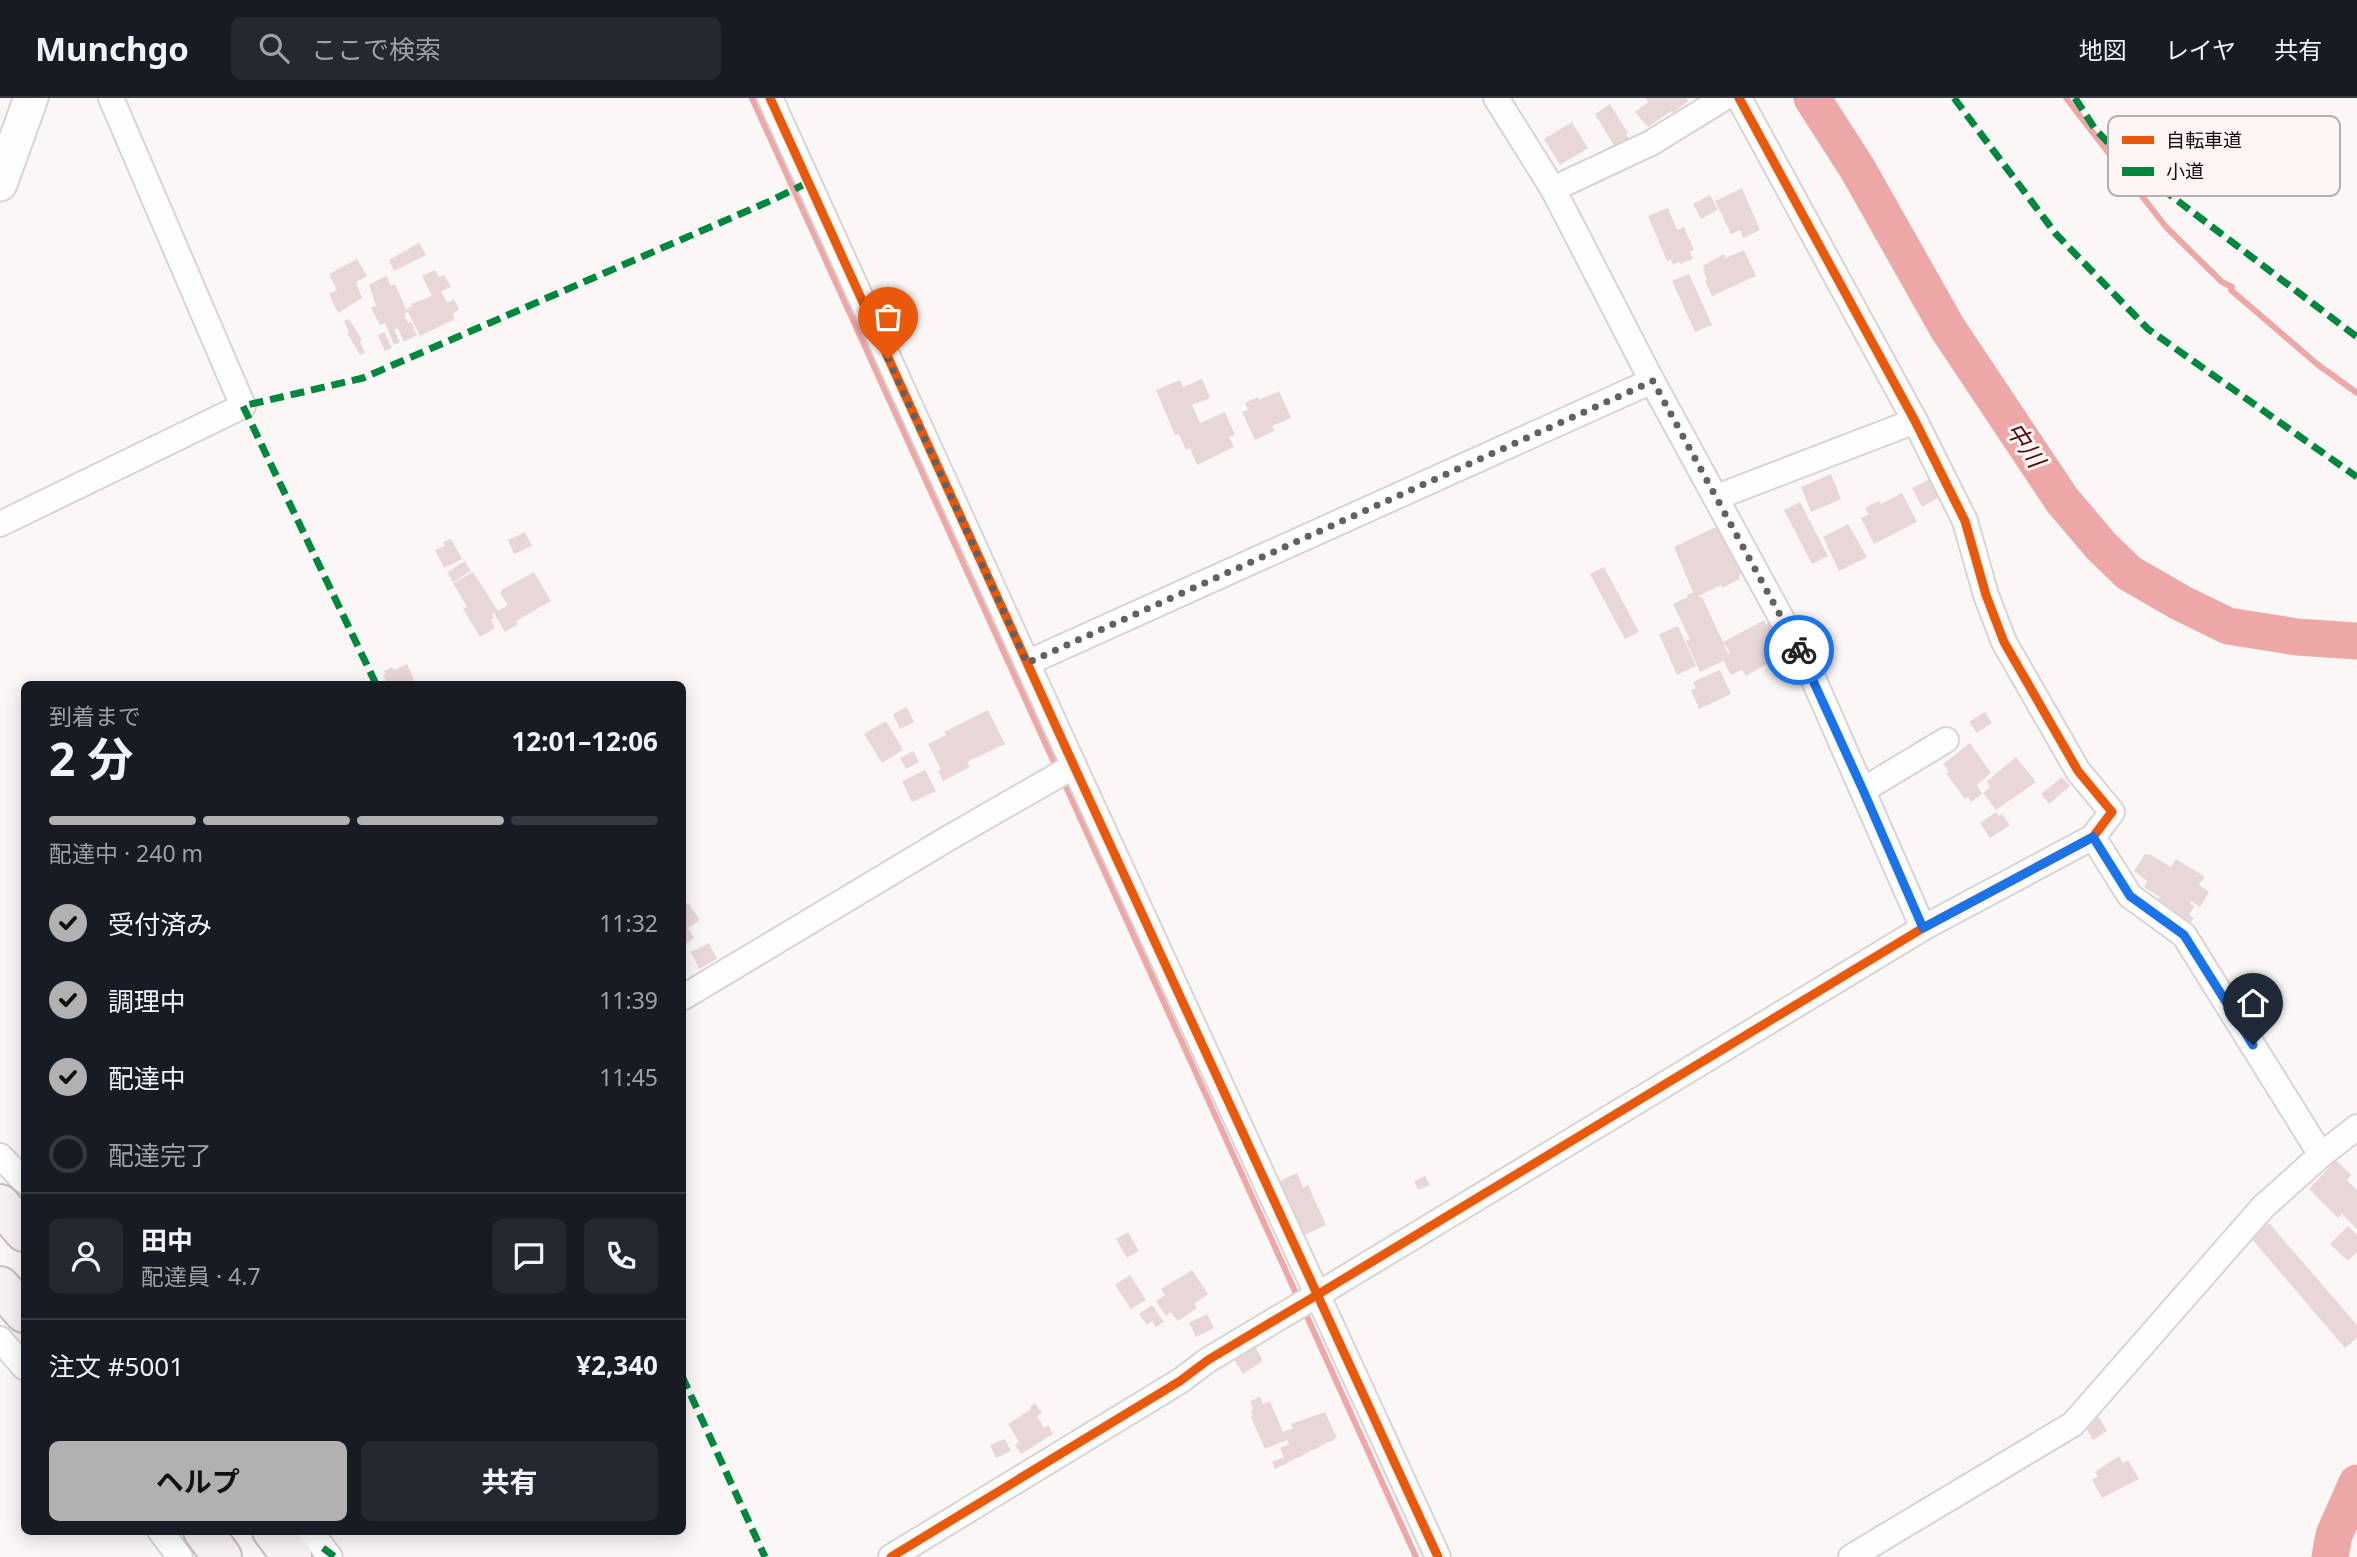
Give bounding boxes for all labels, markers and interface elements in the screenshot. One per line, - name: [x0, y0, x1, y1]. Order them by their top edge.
- search box: [231, 17, 721, 80]
- text: Munchgo: [35, 26, 189, 71]
- icon: search: [255, 29, 293, 67]
- text: ここで検索: [311, 31, 441, 67]
- text: 地図: [2079, 33, 2127, 66]
- text: レイヤ: [2165, 33, 2236, 66]
- text: 共有: [2274, 33, 2322, 66]
- legend: [2108, 116, 2340, 196]
- text: 自転車道: [2166, 127, 2242, 153]
- text: 小道: [2166, 158, 2204, 184]
- pin: [858, 287, 918, 359]
- icon: bag: [869, 298, 907, 336]
- water label: 中川: [1999, 415, 2055, 476]
- courier: [1764, 615, 1834, 685]
- icon: bike: [1780, 631, 1818, 669]
- text: 到着まで: [49, 700, 141, 732]
- text: 12:01–12:06: [511, 723, 658, 759]
- text: 2 分: [49, 727, 133, 789]
- text: 配達中 · 240 m: [49, 837, 203, 869]
- icon: check: [49, 904, 87, 942]
- text: 受付済み: [108, 906, 212, 942]
- text: 11:32: [599, 907, 658, 939]
- pin: [2223, 973, 2283, 1045]
- icon: check: [49, 981, 87, 1019]
- text: 調理中: [108, 983, 186, 1019]
- text: 11:39: [599, 984, 658, 1016]
- icon: home: [2234, 984, 2272, 1022]
- icon: check: [49, 1058, 87, 1096]
- text: 配達中: [108, 1060, 186, 1096]
- text: 11:45: [599, 1061, 658, 1093]
- text: 配達完了: [108, 1137, 212, 1173]
- button: person: [49, 1219, 123, 1293]
- button: chat: [492, 1219, 566, 1293]
- button: phone: [584, 1219, 658, 1293]
- text: 田中: [141, 1222, 193, 1258]
- text: 配達員 · 4.7: [141, 1260, 261, 1292]
- text: ¥2,340: [576, 1347, 658, 1383]
- text: 注文 #5001: [49, 1348, 184, 1384]
- button: ヘルプ: [49, 1441, 347, 1521]
- button: 共有: [361, 1441, 658, 1521]

